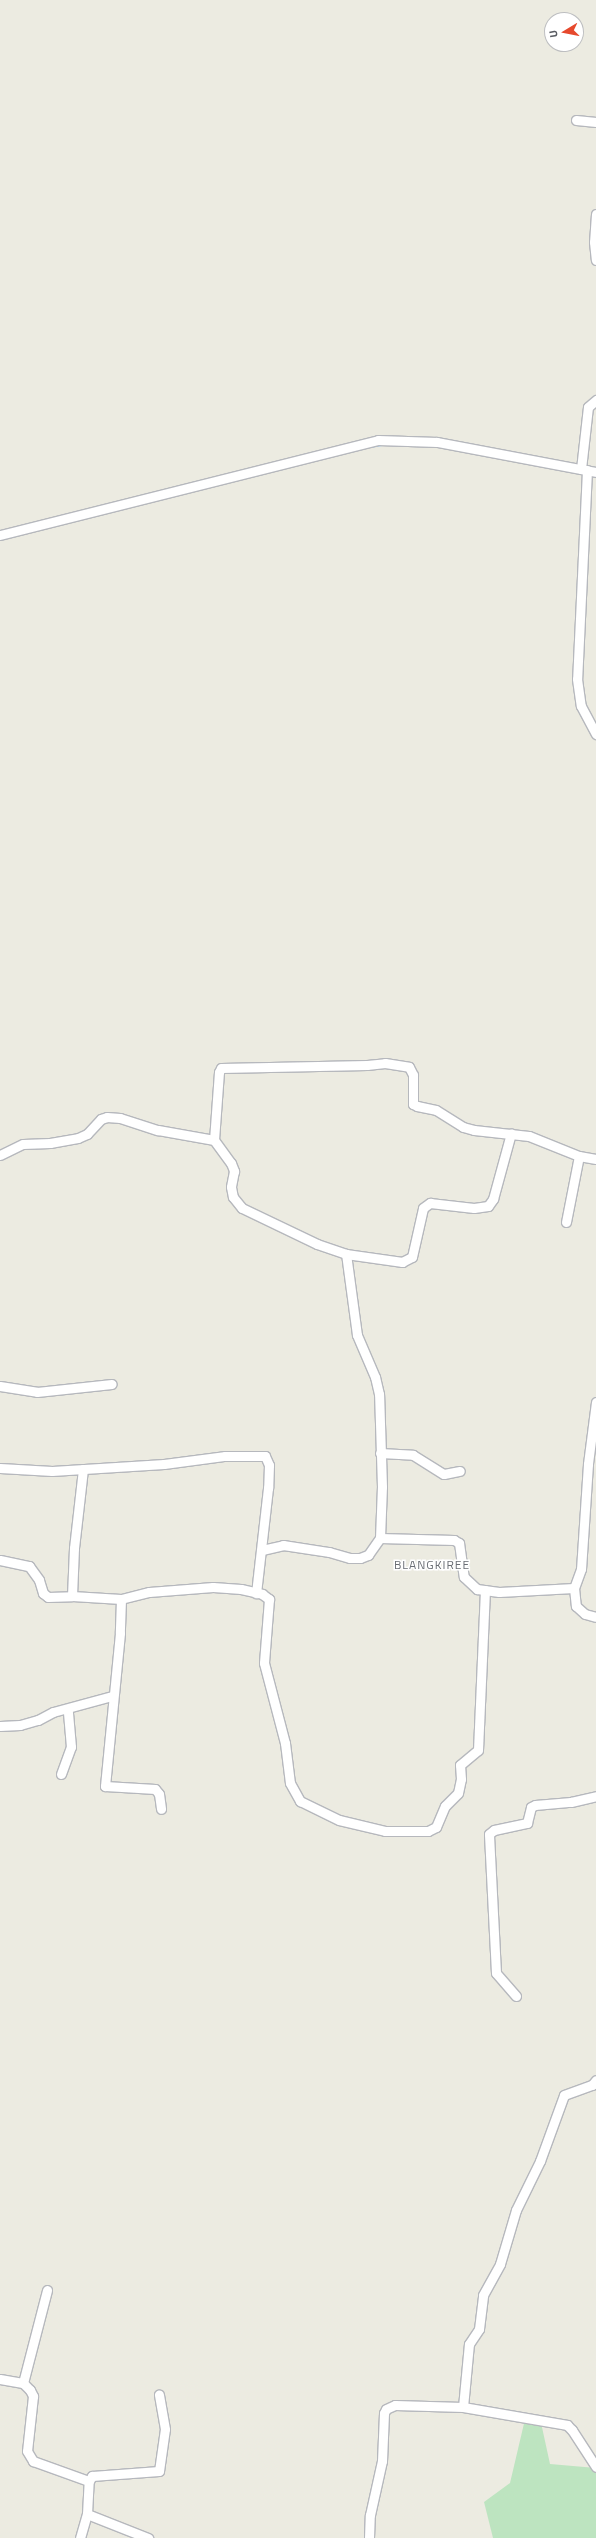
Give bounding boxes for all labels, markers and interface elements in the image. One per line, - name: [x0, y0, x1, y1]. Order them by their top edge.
- north arrow: [544, 12, 584, 52]
- text: U: [545, 29, 562, 39]
- district label: BLANGKIREE: [394, 1558, 470, 1572]

